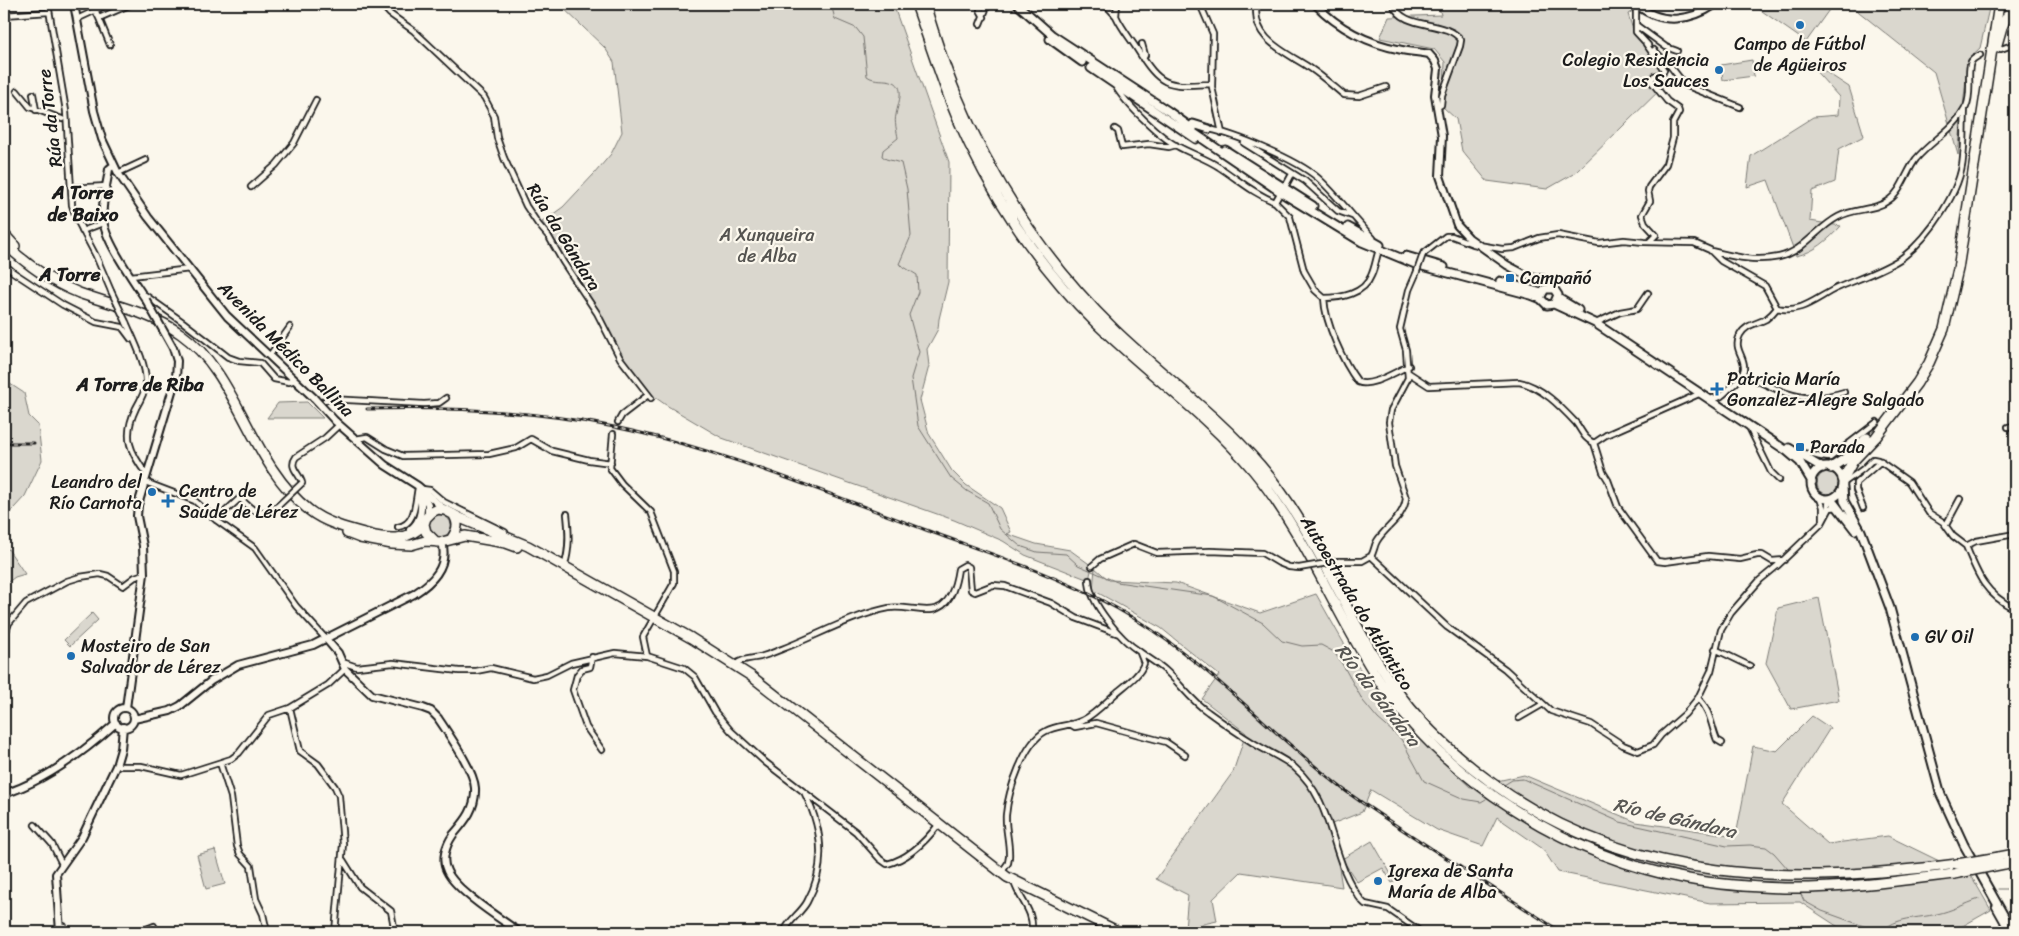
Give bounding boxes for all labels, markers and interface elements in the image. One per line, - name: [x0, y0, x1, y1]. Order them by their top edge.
- marker: Campo de Fútbol de Agüeiros: [1794, 19, 1806, 31]
- place label: Campo de Fútbol de Agüeiros: [1734, 28, 1867, 81]
- place label: Colegio Residencia Los Sauces: [1562, 44, 1710, 97]
- marker: Colegio Residencia Los Sauces: [1713, 64, 1725, 76]
- street label: Rúa da Torre: [28, 67, 72, 169]
- district label: A Torre de Baixo: [48, 176, 119, 231]
- street label: Rúa da Gándara: [518, 177, 610, 297]
- park label: A Xunqueira de Alba: [719, 219, 815, 272]
- district label: A Torre: [38, 258, 101, 291]
- place label: Campañó: [1520, 262, 1592, 294]
- street label: Avenida Médico Ballina: [209, 272, 363, 426]
- marker: Campañó: [1504, 272, 1516, 284]
- place label: Patricia María Gonzalez-Alegre Salgado: [1727, 363, 1924, 416]
- district label: A Torre de Riba: [75, 368, 204, 401]
- marker: Patricia María Gonzalez-Alegre Salgado: [1711, 383, 1723, 395]
- place label: Parada: [1810, 431, 1865, 463]
- marker: Parada: [1794, 441, 1806, 453]
- place label: Leandro del Río Carnota: [50, 466, 143, 519]
- place label: Centro de Saúde de Lérez: [179, 475, 298, 528]
- marker: Leandro del Río Carnota: [146, 486, 158, 498]
- marker: Centro de Saúde de Lérez: [161, 494, 175, 508]
- street label: Autoestrada do Atlántico: [1291, 508, 1422, 697]
- place label: GV Oil: [1925, 621, 1974, 653]
- place label: Mosteiro de San Salvador de Lérez: [81, 630, 221, 683]
- marker: GV Oil: [1909, 631, 1921, 643]
- water label: Río da Gándara: [1327, 636, 1430, 755]
- marker: Mosteiro de San Salvador de Lérez: [65, 650, 77, 662]
- water label: Río de Gándara: [1611, 788, 1741, 848]
- place label: Igrexa de Santa María de Alba: [1387, 855, 1514, 908]
- marker: Igrexa de Santa María de Alba: [1372, 875, 1384, 887]

